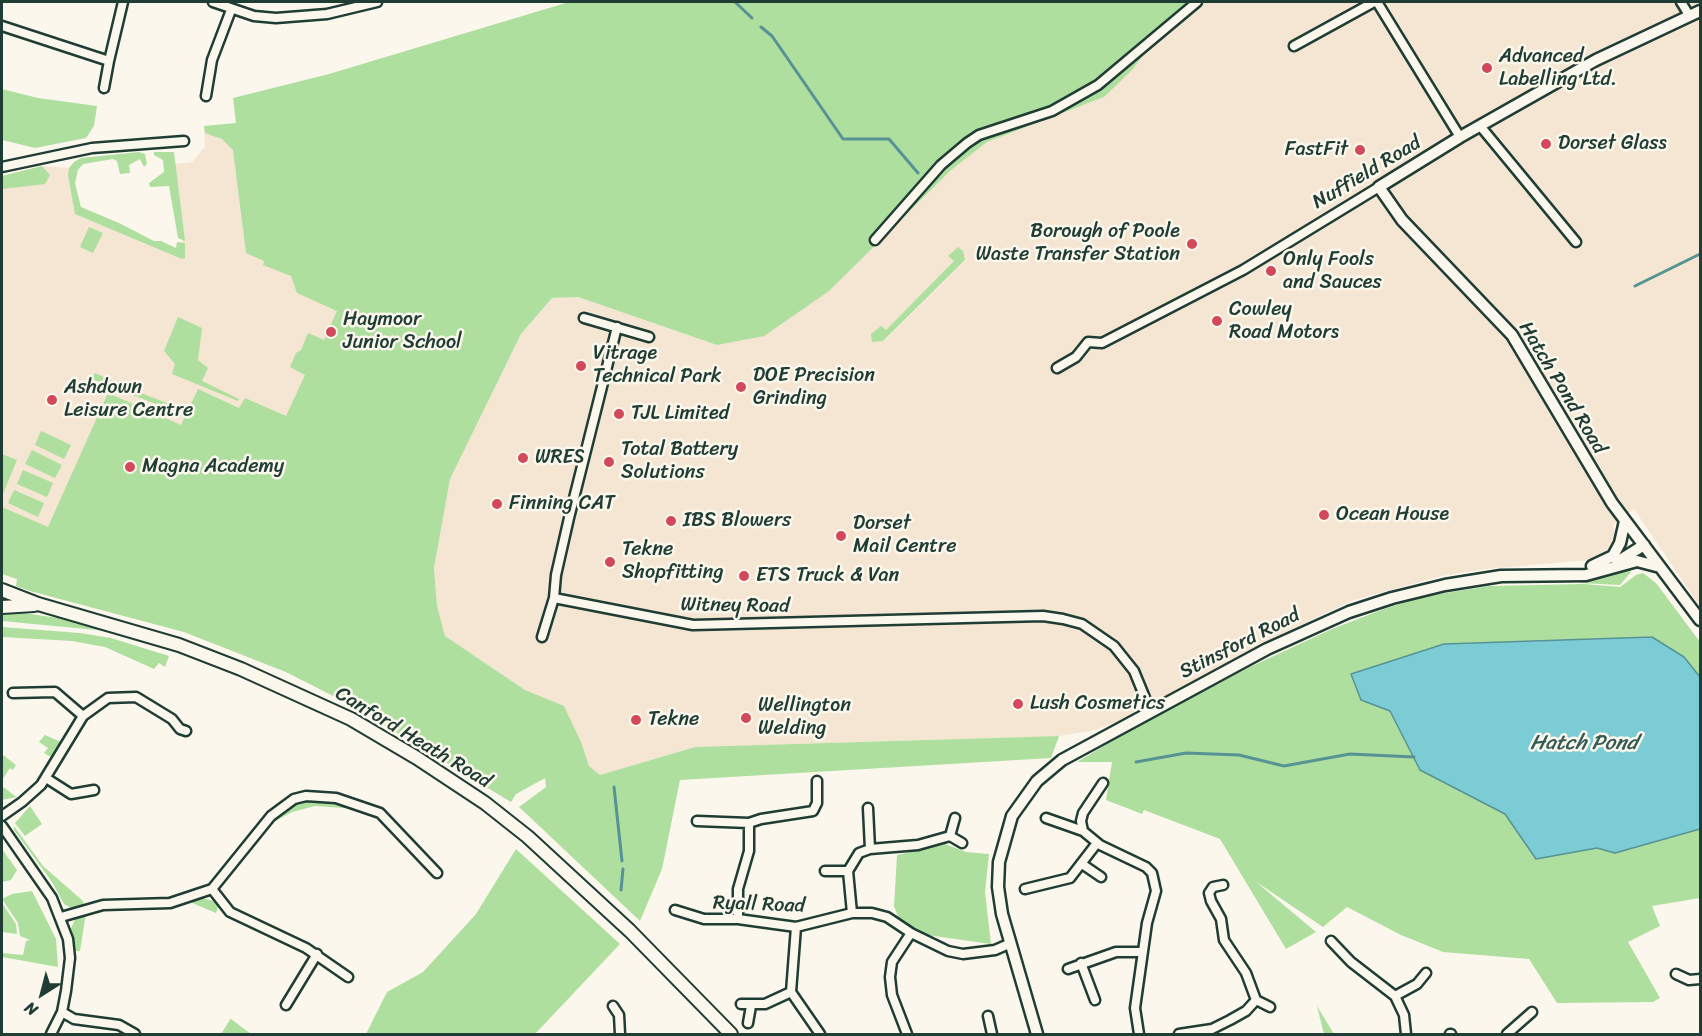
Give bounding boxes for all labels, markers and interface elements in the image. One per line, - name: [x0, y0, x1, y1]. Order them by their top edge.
- place label: Advanced Labelling Ltd.: [1499, 45, 1617, 92]
- marker: Advanced Labelling Ltd.: [1480, 61, 1494, 75]
- street label: Nuffield Road: [1308, 131, 1426, 215]
- place label: Dorset Glass: [1558, 132, 1667, 156]
- marker: Dorset Glass: [1539, 137, 1553, 151]
- place label: FastFit: [1285, 138, 1348, 162]
- marker: FastFit: [1353, 143, 1367, 157]
- place label: Borough of Poole Waste Transfer Station: [976, 220, 1180, 267]
- marker: Borough of Poole Waste Transfer Station: [1185, 237, 1199, 251]
- place label: Only Fools and Sauces: [1283, 248, 1382, 295]
- marker: Only Fools and Sauces: [1264, 264, 1278, 278]
- place label: Cowley Road Motors: [1229, 298, 1339, 345]
- place label: Haymoor Junior School: [343, 308, 462, 355]
- marker: Cowley Road Motors: [1210, 314, 1224, 328]
- street label: Hatch Pond Road: [1513, 317, 1611, 459]
- marker: Haymoor Junior School: [324, 325, 338, 339]
- place label: Vitrage Technical Park: [593, 342, 721, 389]
- marker: Vitrage Technical Park: [574, 359, 588, 373]
- place label: DOE Precision Grinding: [753, 364, 875, 411]
- place label: Ashdown Leisure Centre: [64, 376, 193, 423]
- marker: DOE Precision Grinding: [734, 380, 748, 394]
- marker: Ashdown Leisure Centre: [45, 393, 59, 407]
- place label: TJL Limited: [631, 402, 729, 426]
- marker: TJL Limited: [612, 407, 626, 421]
- place label: Total Battery Solutions: [621, 438, 738, 485]
- place label: WRES: [535, 446, 584, 470]
- marker: WRES: [516, 451, 530, 465]
- place label: Magna Academy: [142, 455, 284, 479]
- marker: Total Battery Solutions: [602, 455, 616, 469]
- marker: Magna Academy: [123, 460, 137, 474]
- place label: Finning CAT: [509, 492, 615, 516]
- marker: Finning CAT: [490, 497, 504, 511]
- place label: Ocean House: [1336, 503, 1449, 527]
- marker: Ocean House: [1317, 508, 1331, 522]
- place label: IBS Blowers: [683, 509, 791, 533]
- place label: Dorset Mail Centre: [853, 512, 957, 559]
- marker: IBS Blowers: [664, 514, 678, 528]
- marker: Dorset Mail Centre: [834, 529, 848, 543]
- place label: Tekne Shopfitting: [622, 538, 724, 585]
- marker: Tekne Shopfitting: [603, 555, 617, 569]
- place label: ETS Truck & Van: [756, 564, 899, 588]
- marker: ETS Truck & Van: [737, 569, 751, 583]
- street label: Witney Road: [680, 593, 790, 619]
- street label: Stinsford Road: [1176, 603, 1304, 685]
- street label: Canford Heath Road: [331, 682, 495, 794]
- place label: Lush Cosmetics: [1030, 692, 1165, 716]
- place label: Wellington Welding: [758, 694, 851, 741]
- marker: Lush Cosmetics: [1011, 697, 1025, 711]
- place label: Tekne: [648, 708, 699, 732]
- marker: Wellington Welding: [739, 711, 753, 725]
- marker: Tekne: [629, 713, 643, 727]
- water label: Hatch Pond: [1530, 731, 1638, 757]
- street label: Ryall Road: [713, 891, 805, 919]
- north arrow: [12, 964, 72, 1024]
- text: N: [18, 994, 44, 1024]

